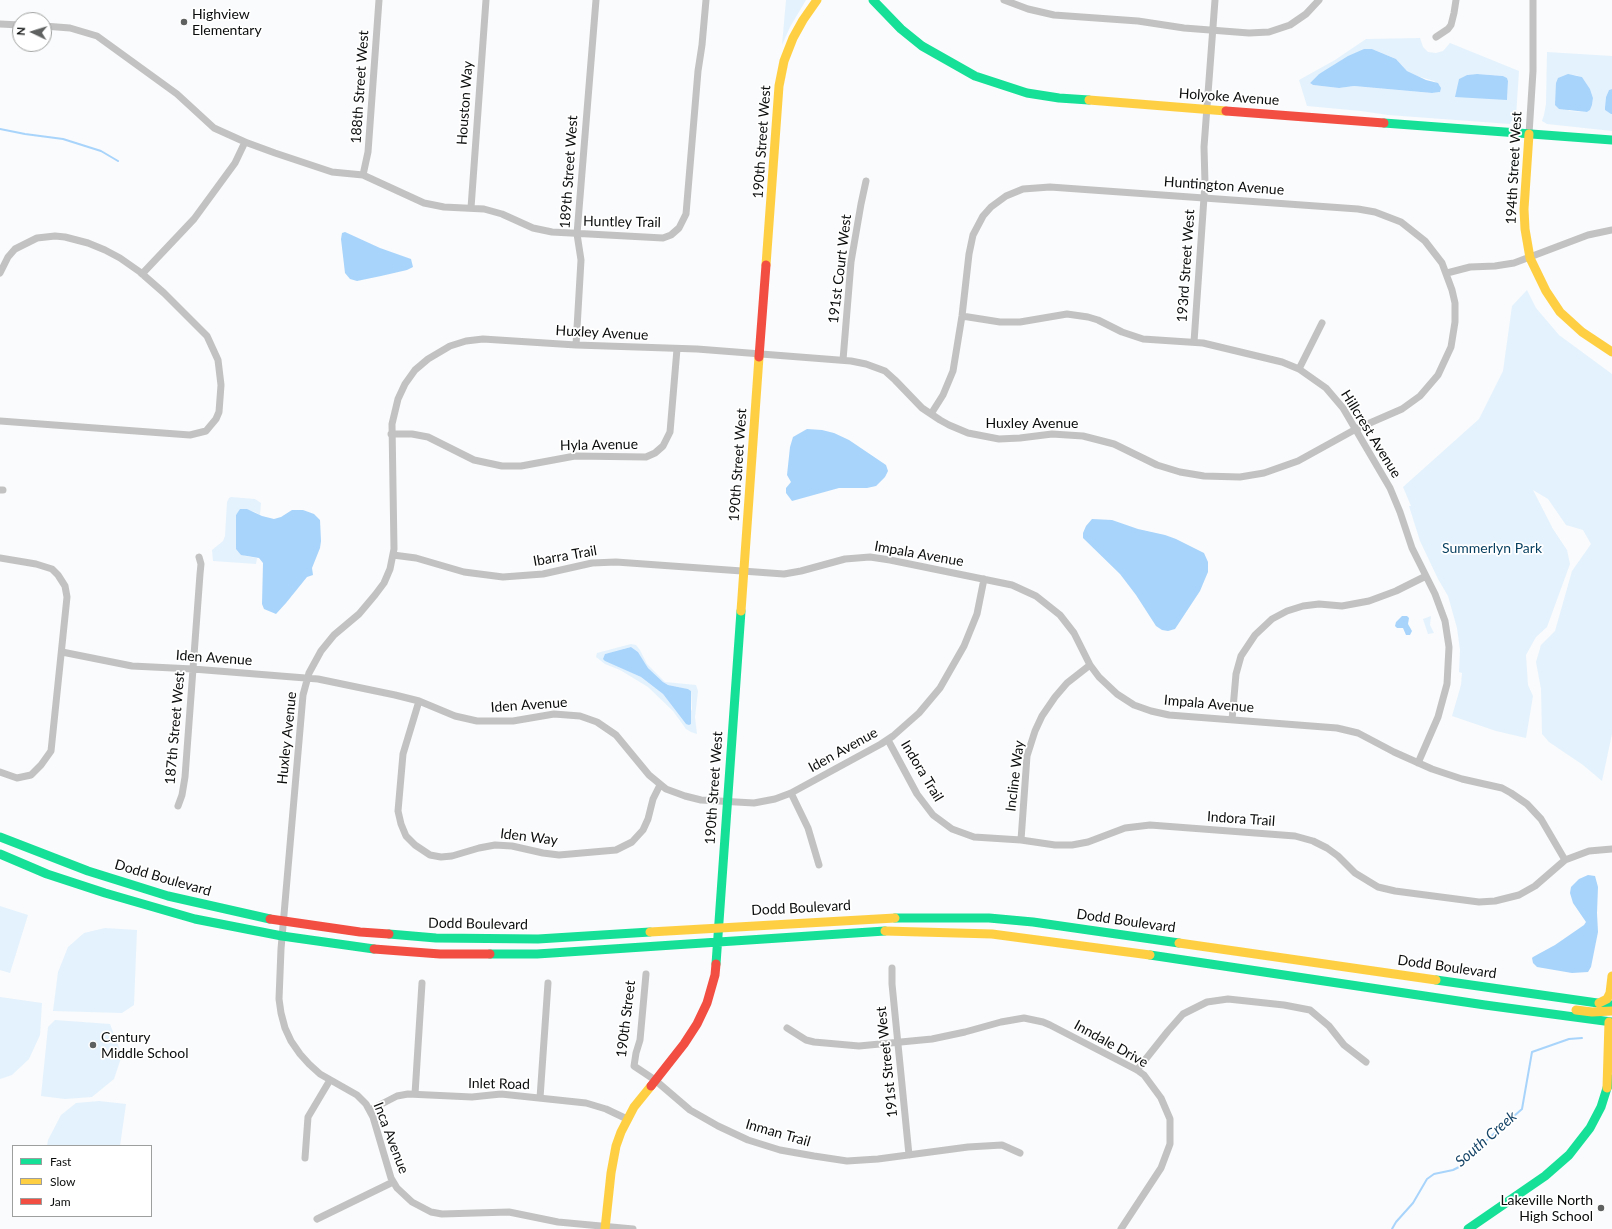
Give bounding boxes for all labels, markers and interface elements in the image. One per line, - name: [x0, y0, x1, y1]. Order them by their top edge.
- place label: Highview Elementary: [192, 6, 262, 38]
- north arrow: [12, 12, 52, 52]
- marker: Highview Elementary: [179, 17, 189, 27]
- text: N: [14, 27, 27, 36]
- street label: 188th Street West: [348, 30, 372, 144]
- street label: Houston Way: [454, 60, 476, 146]
- street label: 190th Street West: [750, 85, 774, 199]
- street label: Holyoke Avenue: [1178, 85, 1280, 109]
- street label: 194th Street West: [1503, 111, 1525, 225]
- street label: 189th Street West: [557, 115, 581, 229]
- street label: Huntington Avenue: [1163, 173, 1285, 199]
- street label: 193rd Street West: [1174, 209, 1198, 323]
- street label: Huntley Trail: [583, 213, 661, 231]
- street label: 191st Court West: [825, 213, 855, 325]
- street label: Huxley Avenue: [555, 322, 649, 344]
- street label: Hillcrest Avenue: [1337, 387, 1405, 481]
- street label: 190th Street West: [726, 408, 750, 522]
- street label: Huxley Avenue: [985, 415, 1079, 431]
- street label: Hyla Avenue: [560, 436, 638, 454]
- street label: Impala Avenue: [873, 538, 965, 570]
- park label: Summerlyn Park: [1442, 540, 1542, 556]
- street label: Ibarra Trail: [532, 542, 598, 570]
- street label: Iden Avenue: [175, 647, 253, 669]
- street label: 187th Street West: [162, 671, 188, 785]
- street label: Huxley Avenue: [274, 691, 300, 785]
- street label: Impala Avenue: [1163, 692, 1255, 716]
- street label: Iden Avenue: [490, 694, 568, 716]
- street label: Iden Avenue: [805, 724, 881, 776]
- street label: 190th Street West: [702, 731, 726, 845]
- street label: Indora Trail: [897, 737, 947, 805]
- street label: Incline Way: [1002, 740, 1028, 812]
- street label: Indora Trail: [1206, 808, 1276, 830]
- street label: Iden Way: [499, 825, 559, 849]
- street label: Dodd Boulevard: [113, 856, 213, 900]
- street label: Dodd Boulevard: [751, 897, 851, 919]
- street label: Dodd Boulevard: [1075, 906, 1177, 936]
- street label: Dodd Boulevard: [428, 915, 528, 933]
- street label: Dodd Boulevard: [1396, 952, 1498, 982]
- street label: 190th Street: [613, 979, 639, 1059]
- street label: 191st Street West: [873, 1006, 901, 1118]
- street label: Inndale Drive: [1071, 1017, 1151, 1071]
- place label: Century Middle School: [101, 1029, 188, 1062]
- marker: Century Middle School: [88, 1040, 98, 1050]
- street label: Inlet Road: [468, 1075, 530, 1093]
- street label: Inca Avenue: [370, 1100, 412, 1176]
- water label: South Creek: [1452, 1107, 1520, 1171]
- street label: Inman Trail: [744, 1116, 812, 1150]
- legend: [12, 1145, 152, 1217]
- text: Fast: [50, 1154, 71, 1169]
- text: Slow: [50, 1174, 75, 1189]
- place label: Lakeville North High School: [1500, 1192, 1593, 1224]
- text: Jam: [50, 1194, 71, 1209]
- marker: Lakeville North High School: [1596, 1203, 1606, 1213]

